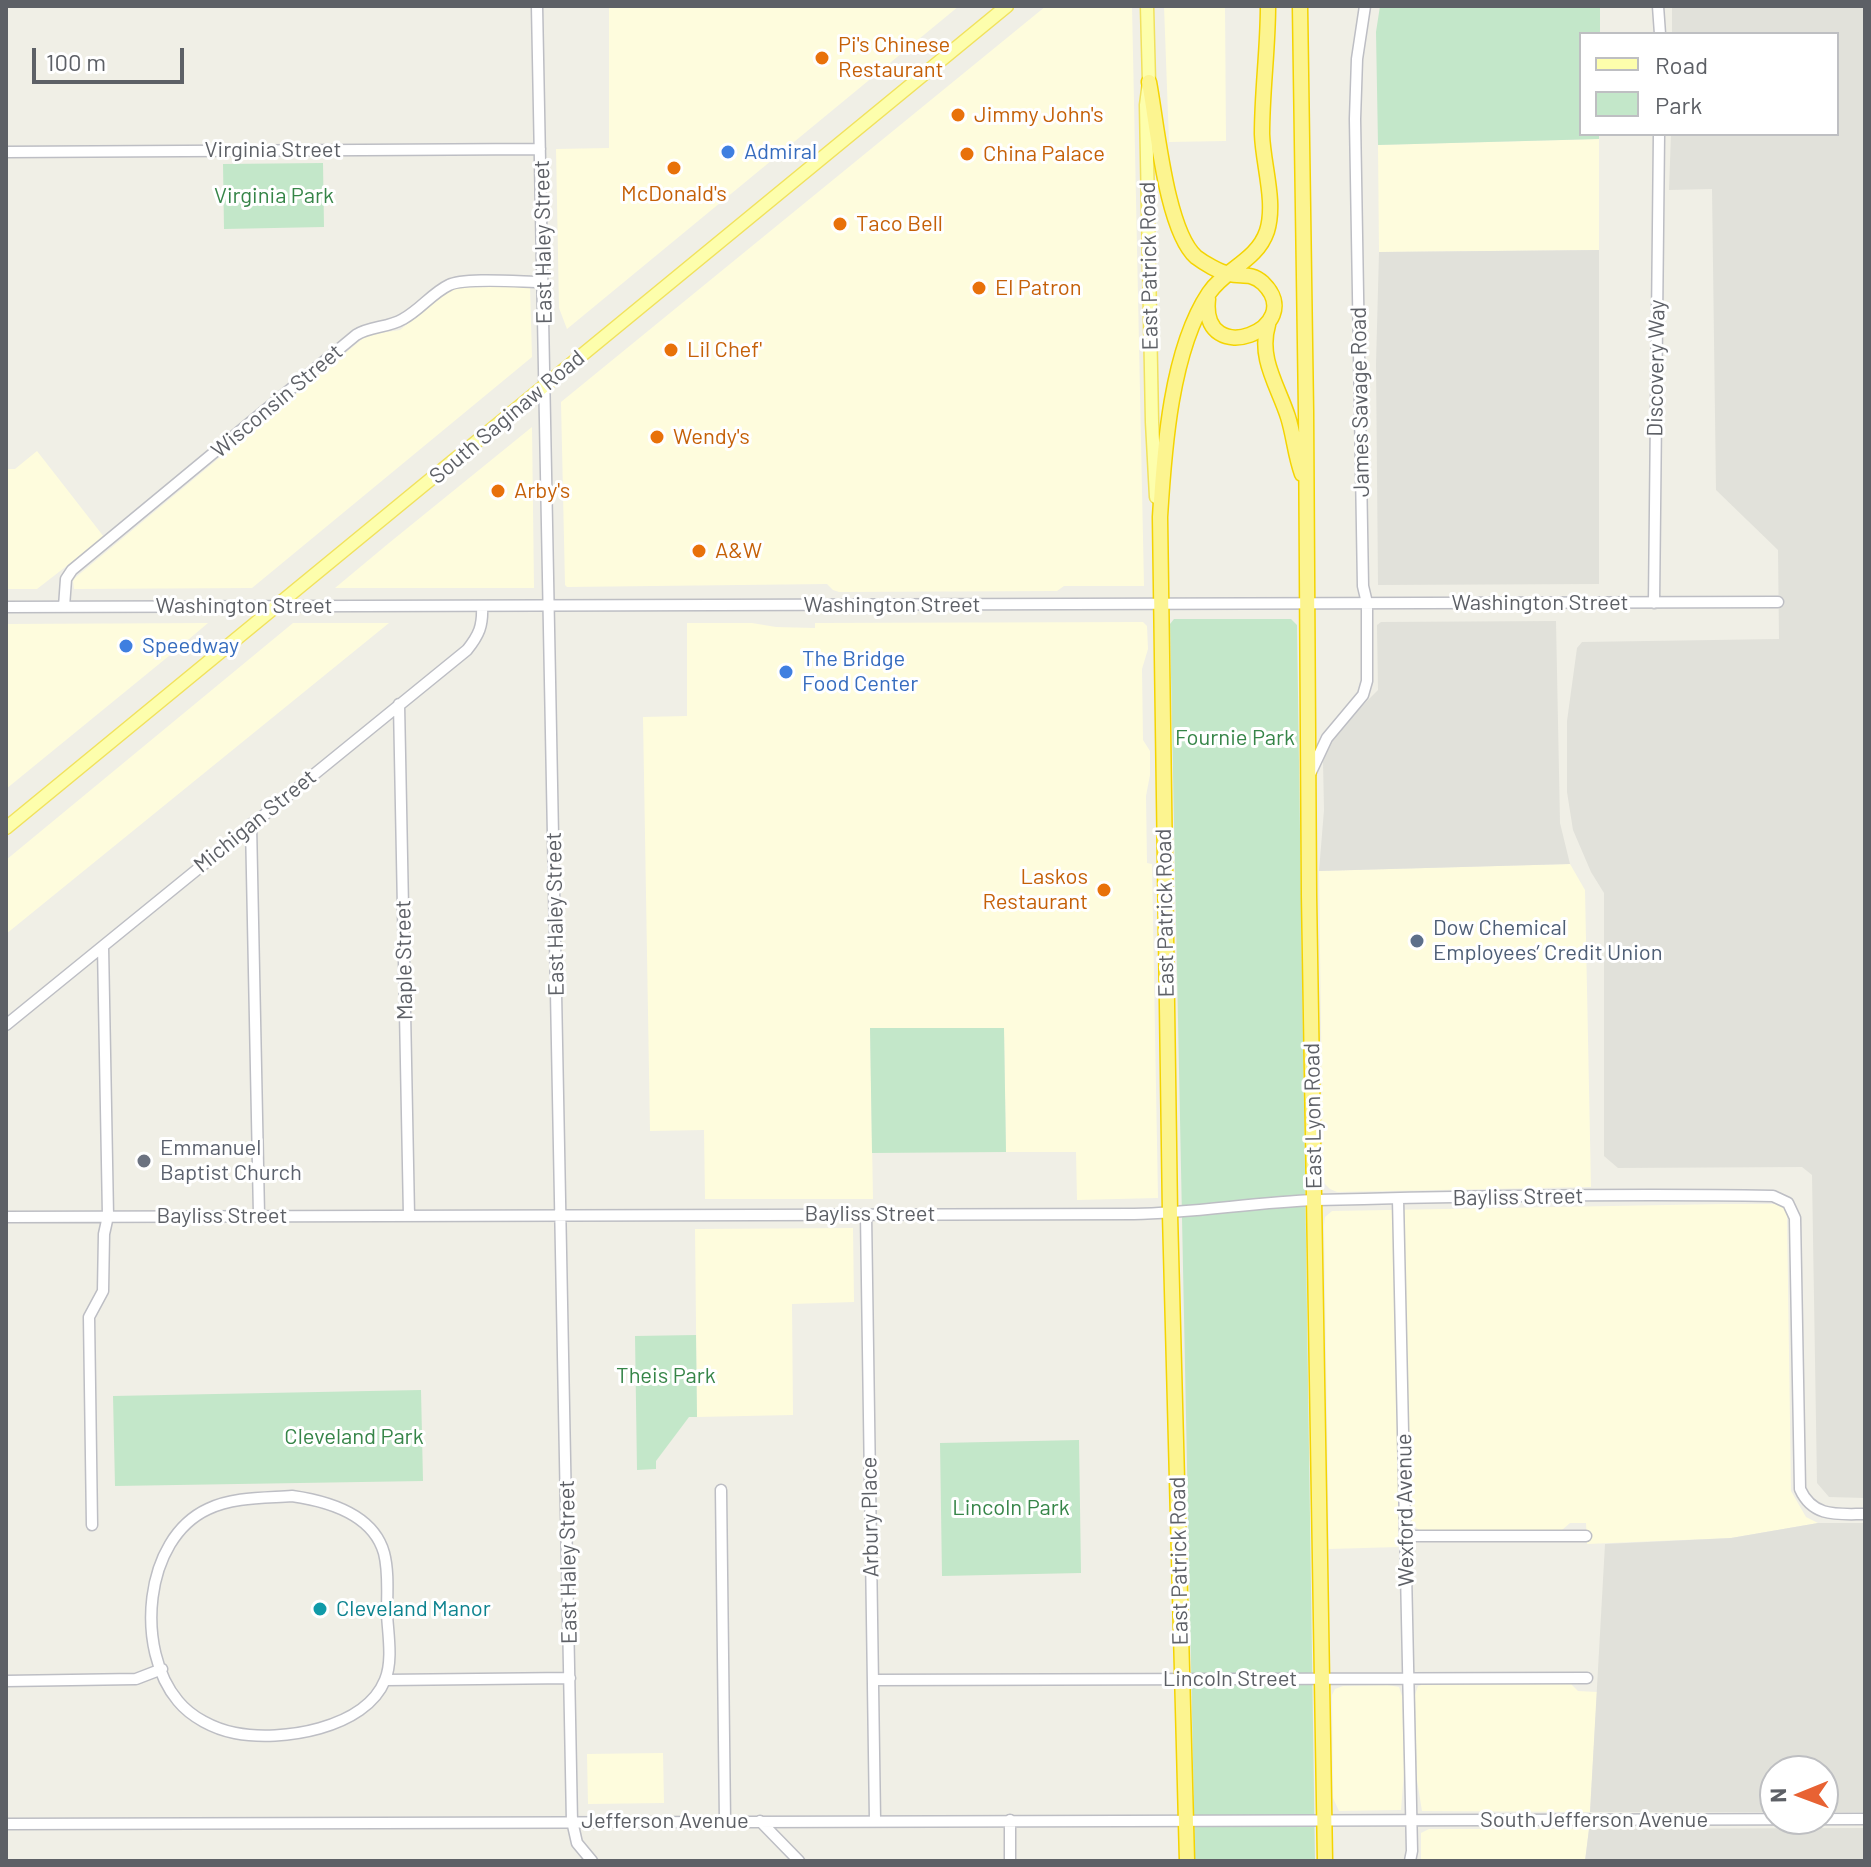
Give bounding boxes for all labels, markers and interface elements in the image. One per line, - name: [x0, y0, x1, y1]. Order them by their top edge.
- scale bar: [36, 32, 188, 82]
- place label: Pi's Chinese Restaurant: [838, 32, 950, 84]
- legend: [1579, 32, 1839, 136]
- text: 100 m: [46, 47, 106, 76]
- marker: Pi's Chinese Restaurant: [813, 49, 831, 67]
- text: Road: [1655, 50, 1708, 79]
- text: Park: [1655, 90, 1702, 119]
- place label: Jimmy John's: [974, 102, 1104, 128]
- marker: Jimmy John's: [949, 106, 967, 124]
- street label: Virginia Street: [205, 137, 341, 163]
- place label: Admiral: [744, 139, 817, 165]
- place label: China Palace: [983, 141, 1105, 167]
- marker: Admiral: [719, 143, 737, 161]
- marker: China Palace: [958, 145, 976, 163]
- marker: McDonald's: [665, 159, 683, 177]
- street label: East Haley Street: [528, 160, 558, 324]
- place label: McDonald's: [621, 181, 727, 207]
- street label: East Patrick Road: [1134, 181, 1164, 351]
- park label: Virginia Park: [214, 183, 334, 209]
- place label: Taco Bell: [856, 211, 943, 237]
- marker: Taco Bell: [831, 215, 849, 233]
- place label: El Patron: [995, 275, 1082, 301]
- marker: El Patron: [970, 279, 988, 297]
- street label: Discovery Way: [1642, 299, 1670, 437]
- street label: James Savage Road: [1345, 307, 1375, 497]
- place label: Lil Chef': [687, 337, 762, 363]
- street label: Wisconsin Street: [206, 338, 348, 464]
- marker: Lil Chef': [662, 341, 680, 359]
- street label: South Saginaw Road: [424, 344, 590, 490]
- place label: Wendy's: [673, 424, 750, 450]
- marker: Wendy's: [648, 428, 666, 446]
- place label: Arby's: [514, 478, 570, 504]
- marker: Arby's: [489, 482, 507, 500]
- place label: A&W: [715, 538, 762, 564]
- marker: A&W: [690, 542, 708, 560]
- street label: Washington Street: [1451, 590, 1629, 616]
- street label: Washington Street: [803, 592, 981, 618]
- street label: Washington Street: [155, 593, 333, 619]
- place label: Speedway: [142, 633, 239, 659]
- marker: Speedway: [117, 637, 135, 655]
- place label: The Bridge Food Center: [802, 646, 918, 698]
- marker: The Bridge Food Center: [777, 663, 795, 681]
- park label: Fournie Park: [1175, 725, 1295, 751]
- street label: Michigan Street: [189, 764, 321, 878]
- street label: East Patrick Road: [1150, 828, 1180, 998]
- street label: East Haley Street: [540, 832, 570, 996]
- place label: Laskos Restaurant: [982, 864, 1088, 916]
- marker: Laskos Restaurant: [1095, 881, 1113, 899]
- street label: Maple Street: [390, 900, 418, 1020]
- place label: Dow Chemical Employees’ Credit Union: [1433, 915, 1663, 966]
- marker: Dow Chemical Employees’ Credit Union: [1408, 932, 1426, 950]
- street label: East Lyon Road: [1299, 1043, 1327, 1189]
- place label: Emmanuel Baptist Church: [160, 1135, 302, 1186]
- marker: Emmanuel Baptist Church: [135, 1152, 153, 1170]
- street label: Bayliss Street: [1452, 1183, 1584, 1211]
- street label: Bayliss Street: [805, 1201, 935, 1227]
- street label: Bayliss Street: [157, 1203, 287, 1229]
- park label: Theis Park: [616, 1363, 716, 1389]
- park label: Cleveland Park: [284, 1424, 424, 1450]
- street label: Wexford Avenue: [1390, 1433, 1420, 1587]
- street label: Arbury Place: [856, 1456, 884, 1578]
- street label: East Patrick Road: [1164, 1476, 1194, 1646]
- street label: East Haley Street: [553, 1480, 583, 1644]
- park label: Lincoln Park: [952, 1495, 1070, 1521]
- place label: Cleveland Manor: [336, 1596, 491, 1622]
- marker: Cleveland Manor: [311, 1600, 329, 1618]
- street label: Lincoln Street: [1163, 1666, 1297, 1692]
- north arrow: [1759, 1755, 1839, 1835]
- text: N: [1764, 1788, 1790, 1803]
- street label: South Jefferson Avenue: [1480, 1807, 1708, 1833]
- street label: Jefferson Avenue: [581, 1808, 749, 1834]

